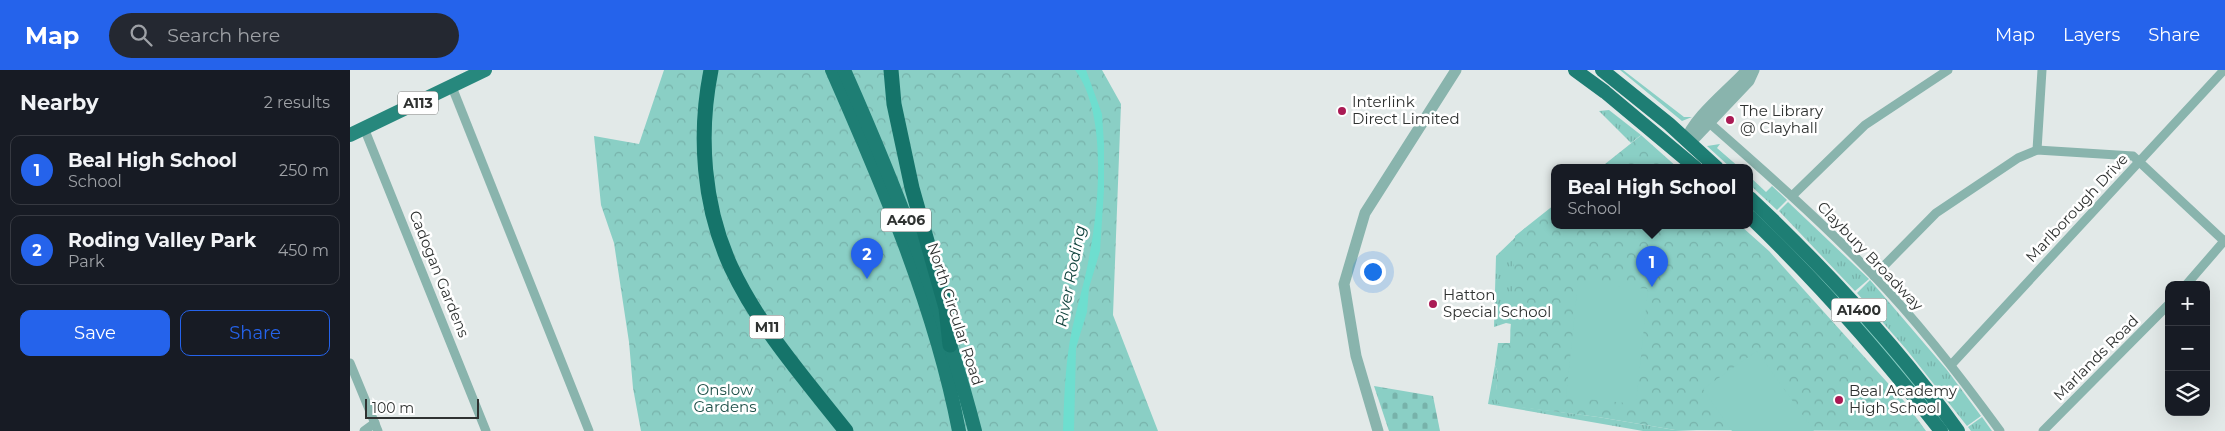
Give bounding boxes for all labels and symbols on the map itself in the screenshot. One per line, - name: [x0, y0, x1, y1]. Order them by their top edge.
- road number: A113: [398, 92, 438, 114]
- place label: Interlink Direct Limited: [1352, 92, 1460, 128]
- place label: The Library @ Clayhall: [1740, 101, 1824, 137]
- marker: Interlink Direct Limited: [1336, 105, 1348, 117]
- marker: The Library @ Clayhall: [1724, 114, 1736, 126]
- street label: Marlborough Drive: [2021, 149, 2132, 266]
- street label: Claybury Broadway: [1813, 197, 1928, 315]
- street label: Cadogan Gardens: [405, 208, 474, 340]
- road number: A406: [881, 208, 931, 232]
- water label: River Roding: [1051, 224, 1090, 329]
- pin: 2: [851, 238, 883, 279]
- street label: North Circular Road: [923, 240, 988, 388]
- pin: 1: [1636, 246, 1668, 287]
- your location: [1360, 259, 1386, 285]
- place label: Hatton Special School: [1443, 285, 1551, 321]
- marker: Hatton Special School: [1427, 298, 1439, 310]
- road number: A1400: [1832, 298, 1886, 322]
- street label: Marlands Road: [2049, 311, 2142, 404]
- road number: M11: [750, 316, 784, 338]
- park label: Onslow Gardens: [694, 380, 756, 416]
- place label: Beal Academy High School: [1849, 381, 1958, 417]
- marker: Beal Academy High School: [1833, 394, 1845, 406]
- scale bar: [365, 396, 479, 419]

